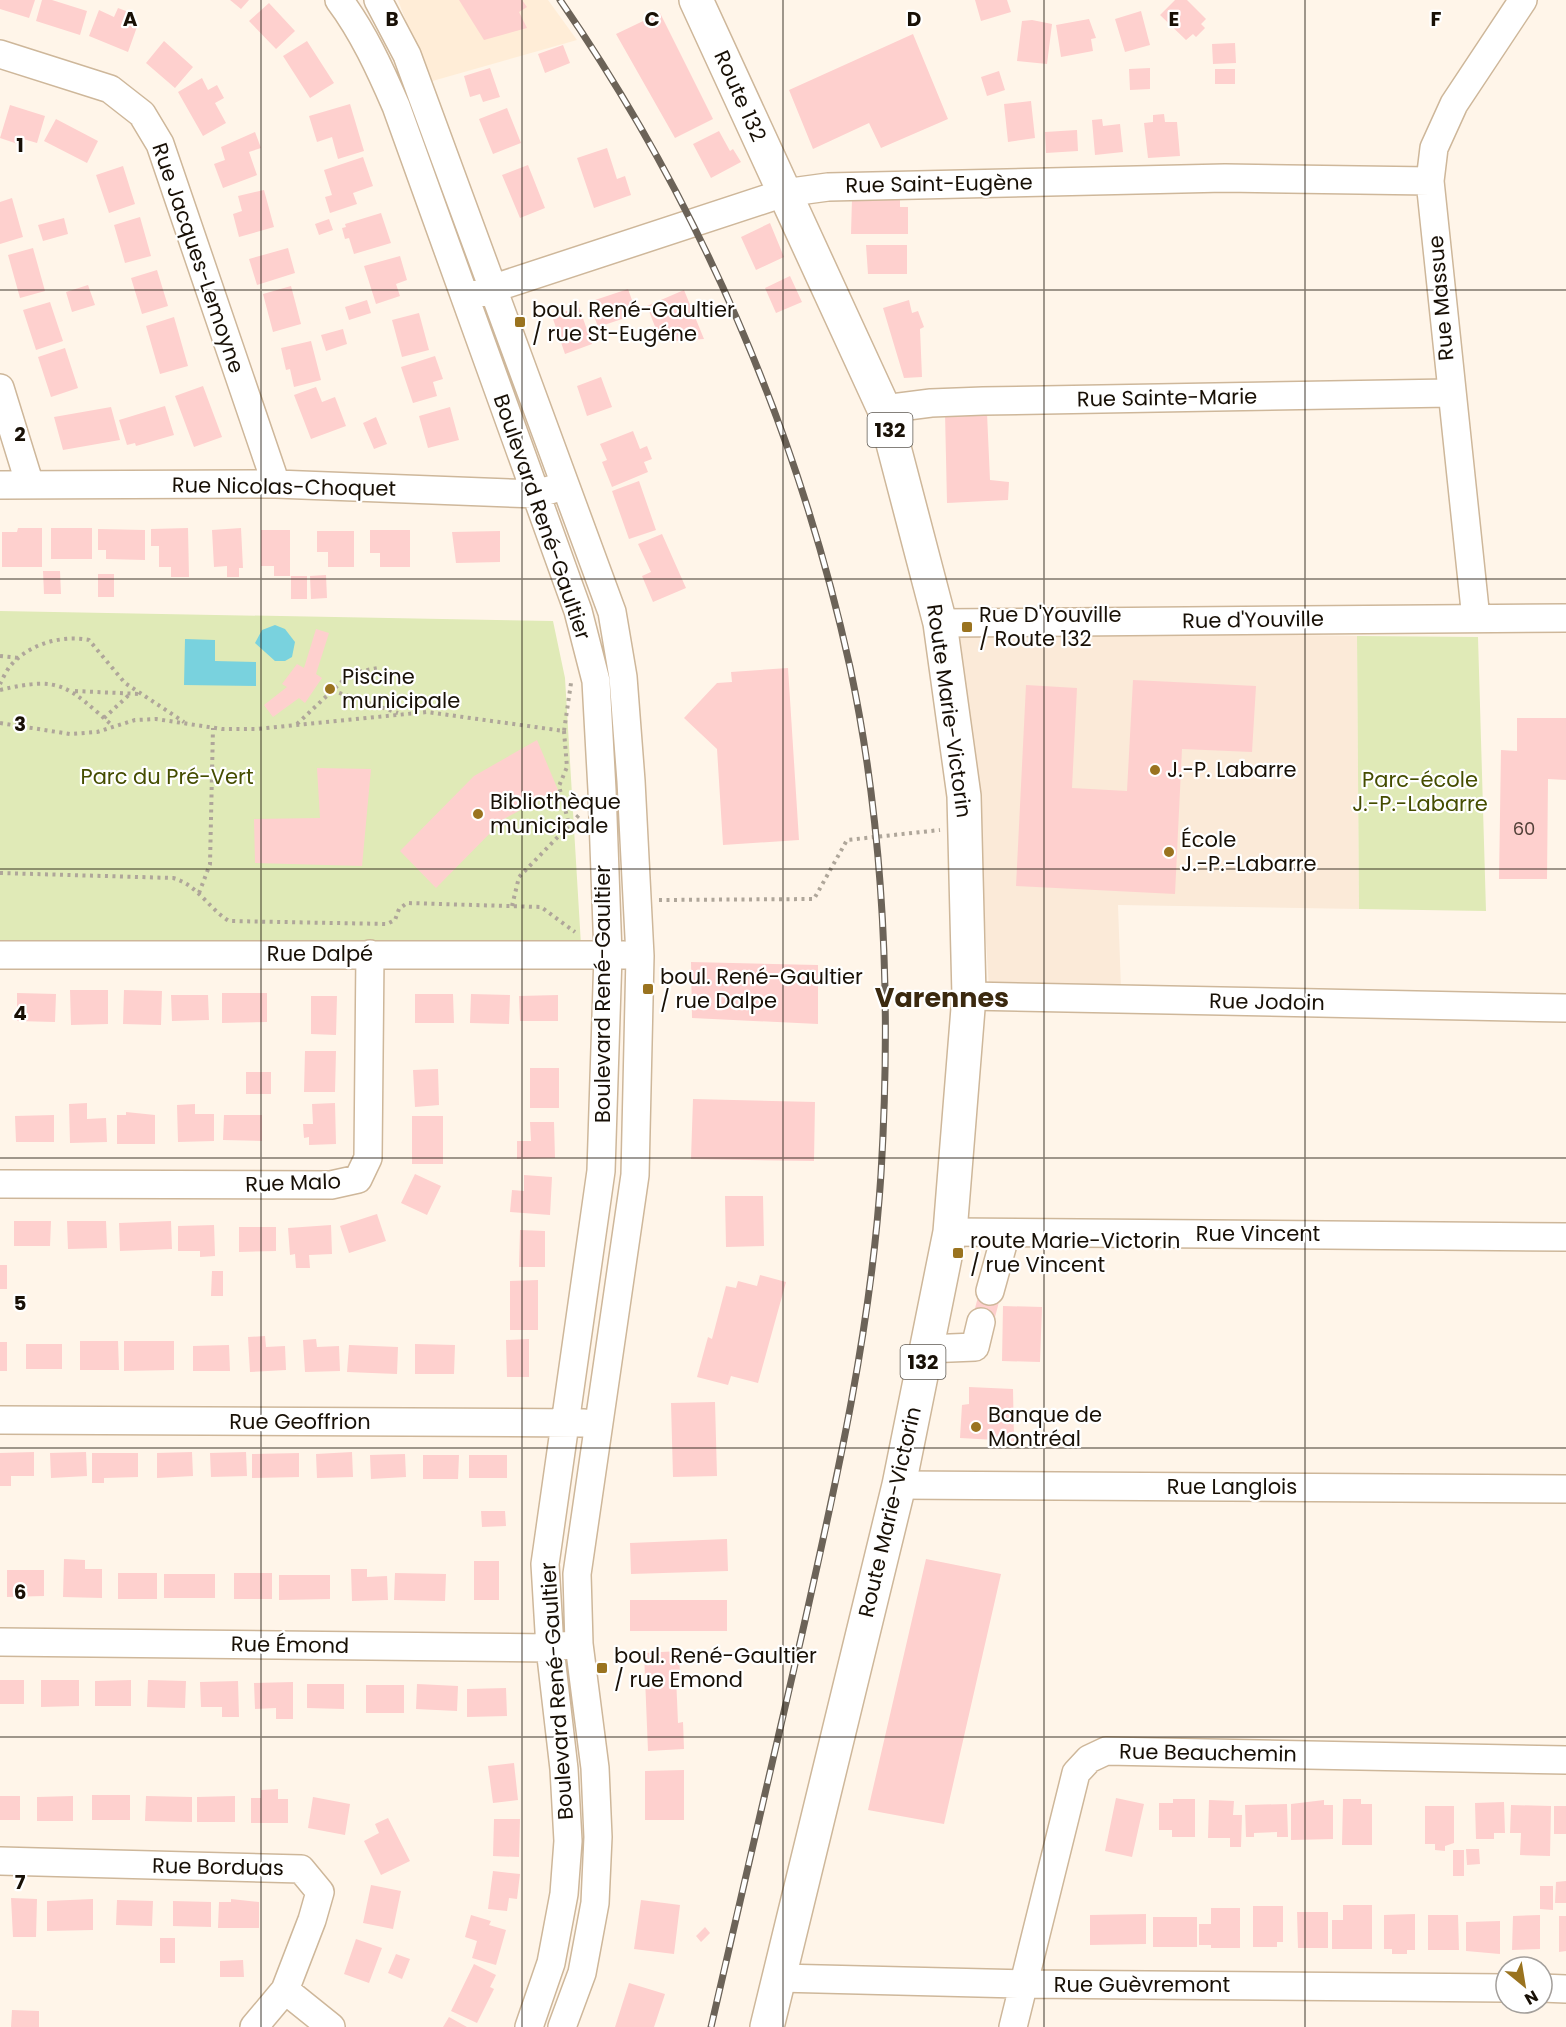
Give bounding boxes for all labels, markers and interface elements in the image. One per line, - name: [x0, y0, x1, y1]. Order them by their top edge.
- text: A: [123, 5, 138, 33]
- text: B: [385, 5, 399, 33]
- text: C: [644, 5, 660, 33]
- text: D: [907, 5, 921, 33]
- text: E: [1169, 5, 1179, 33]
- text: F: [1431, 5, 1442, 33]
- street label: Route 132: [707, 46, 773, 146]
- text: 1: [16, 131, 24, 159]
- street label: Rue Jacques-Lemoyne: [145, 139, 252, 377]
- street label: Rue Saint-Eugène: [845, 167, 1033, 200]
- street label: Rue Massue: [1421, 234, 1460, 362]
- place label: boul. René-Gaultier / rue St-Eugéne: [532, 295, 735, 348]
- marker: boul. René-Gaultier / rue St-Eugéne: [513, 315, 527, 329]
- street label: Rue Sainte-Marie: [1077, 381, 1257, 414]
- street label: Boulevard René-Gaultier: [487, 390, 598, 644]
- road number: 132: [868, 413, 912, 447]
- text: 2: [14, 420, 26, 448]
- street label: Rue Nicolas-Choquet: [172, 470, 396, 503]
- place label: Rue D'Youville / Route 132: [979, 600, 1121, 653]
- street label: Route Marie-Victorin: [920, 602, 979, 820]
- street label: Rue d'Youville: [1182, 604, 1324, 635]
- marker: Rue D'Youville / Route 132: [960, 620, 974, 634]
- place label: Piscine municipale: [342, 662, 460, 715]
- marker: Piscine municipale: [323, 682, 337, 696]
- text: 3: [14, 710, 26, 738]
- place label: J.-P. Labarre: [1167, 755, 1297, 784]
- park label: Parc du Pré-Vert: [80, 762, 254, 791]
- marker: J.-P. Labarre: [1148, 763, 1162, 777]
- park label: Parc-école J.-P.-Labarre: [1352, 765, 1488, 818]
- place label: Bibliothèque municipale: [490, 787, 621, 840]
- marker: Bibliothèque municipale: [471, 807, 485, 821]
- house number: 60: [1513, 816, 1535, 841]
- place label: École J.-P.-Labarre: [1181, 825, 1317, 878]
- marker: École J.-P.-Labarre: [1162, 845, 1176, 859]
- street label: Boulevard René-Gaultier: [588, 865, 617, 1123]
- street label: Rue Dalpé: [267, 939, 373, 968]
- place label: boul. René-Gaultier / rue Dalpe: [660, 962, 863, 1015]
- district label: Varennes: [875, 979, 1009, 1016]
- marker: boul. René-Gaultier / rue Dalpe: [641, 982, 655, 996]
- street label: Rue Jodoin: [1209, 986, 1325, 1017]
- text: 4: [13, 999, 27, 1027]
- street label: Rue Malo: [245, 1166, 341, 1199]
- street label: Rue Vincent: [1196, 1219, 1320, 1248]
- place label: route Marie-Victorin / rue Vincent: [970, 1226, 1180, 1279]
- marker: route Marie-Victorin / rue Vincent: [951, 1246, 965, 1260]
- text: 5: [14, 1289, 27, 1317]
- road number: 132: [900, 1345, 946, 1379]
- place label: Banque de Montréal: [988, 1400, 1102, 1453]
- street label: Route Marie-Victorin: [851, 1404, 928, 1620]
- street label: Rue Geoffrion: [229, 1407, 371, 1436]
- marker: Banque de Montréal: [969, 1420, 983, 1434]
- street label: Rue Langlois: [1167, 1472, 1297, 1501]
- street label: Boulevard René-Gaultier: [533, 1561, 580, 1821]
- text: 6: [14, 1578, 26, 1606]
- street label: Rue Émond: [231, 1629, 349, 1660]
- place label: boul. René-Gaultier / rue Emond: [614, 1641, 817, 1694]
- marker: boul. René-Gaultier / rue Emond: [595, 1661, 609, 1675]
- street label: Rue Beauchemin: [1119, 1736, 1297, 1769]
- street label: Rue Borduas: [152, 1851, 284, 1882]
- text: 7: [15, 1868, 26, 1896]
- north arrow: [1494, 1955, 1554, 2015]
- street label: Rue Guèvremont: [1054, 1970, 1230, 1999]
- text: N: [1520, 1985, 1542, 2011]

